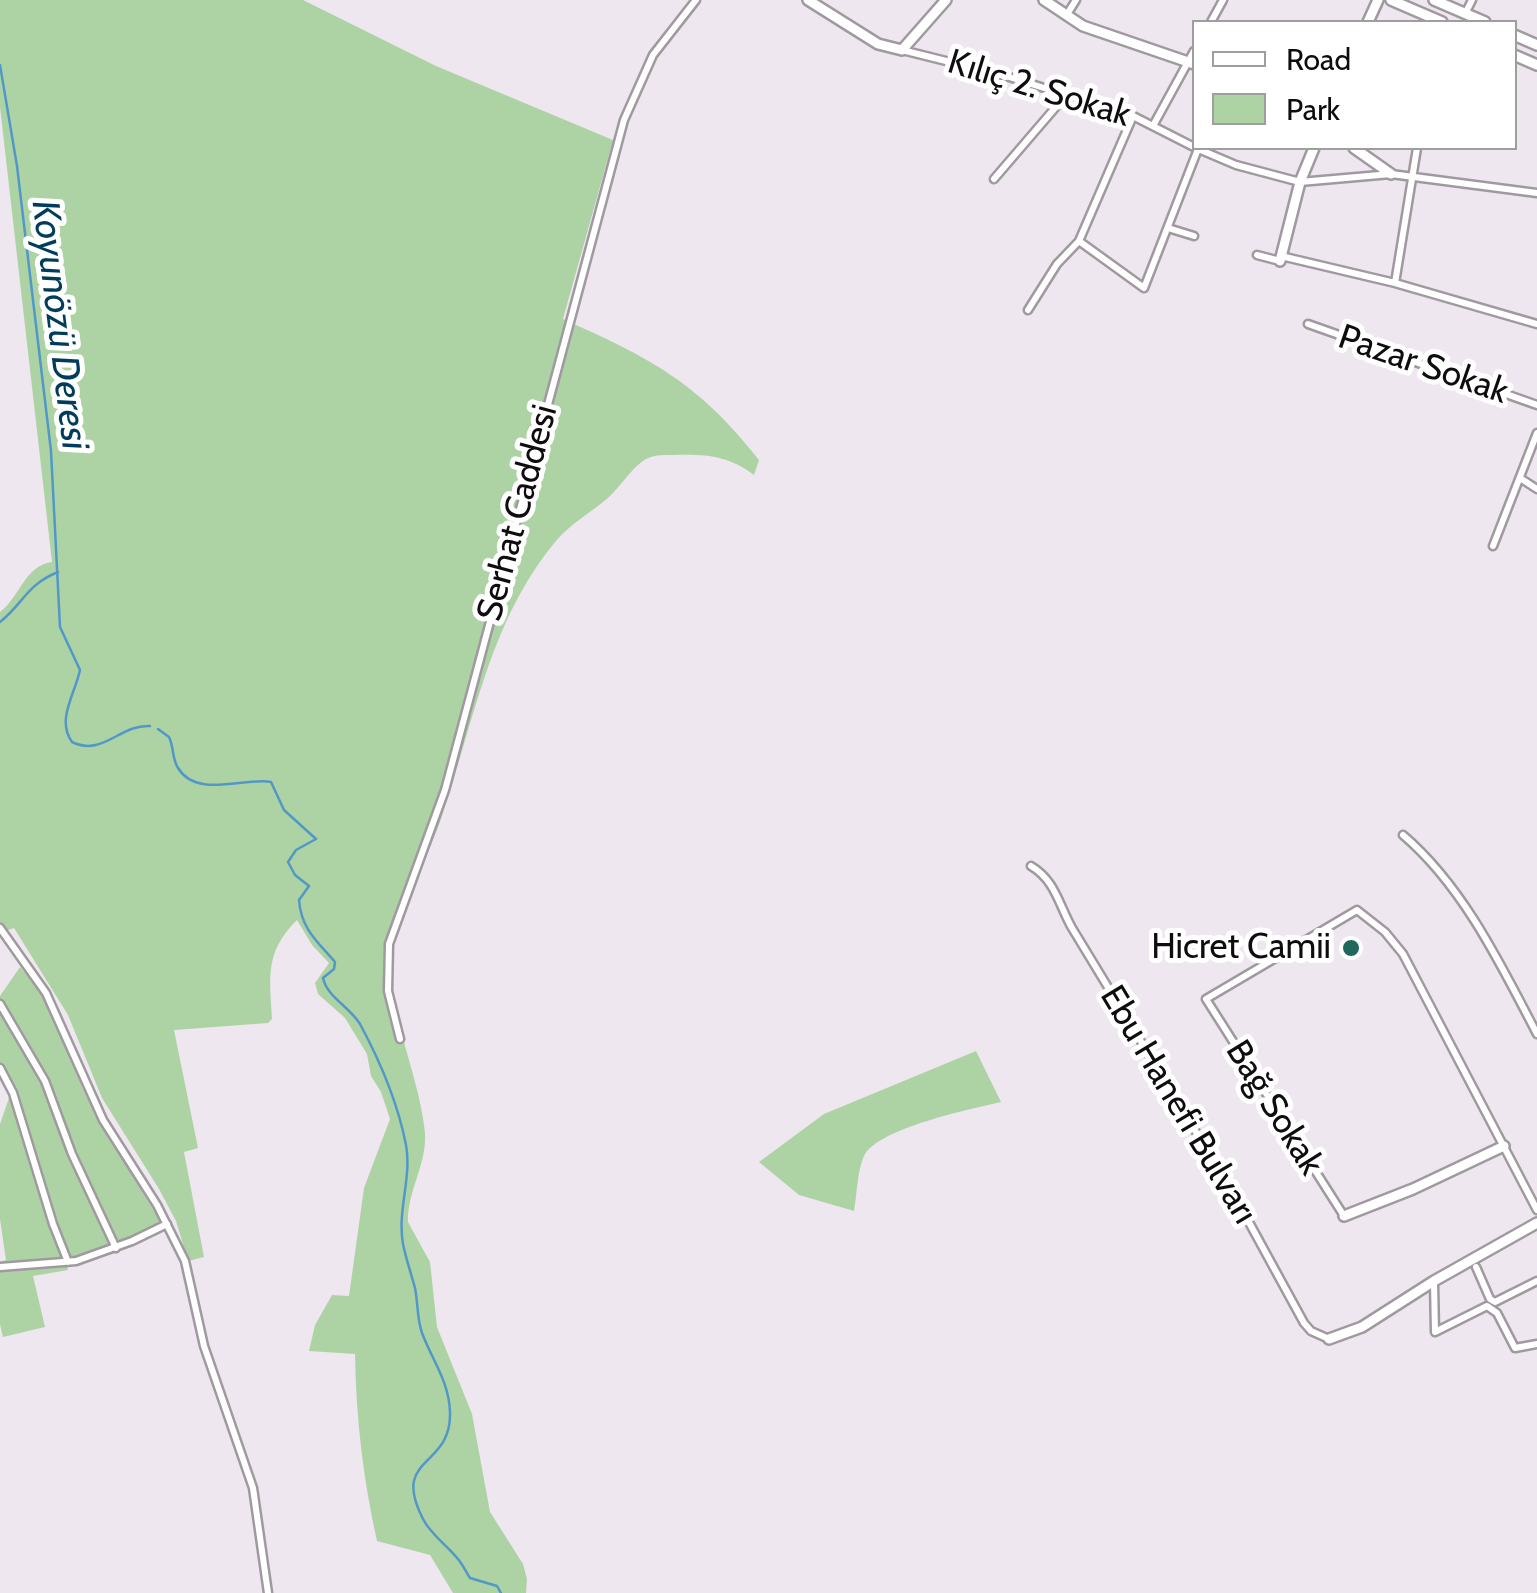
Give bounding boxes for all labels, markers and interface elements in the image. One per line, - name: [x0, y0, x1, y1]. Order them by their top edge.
- legend: [1192, 20, 1517, 150]
- street label: Kılıç 2. Sokak: [943, 41, 1135, 137]
- text: Road: [1286, 41, 1351, 78]
- text: Park: [1286, 91, 1340, 128]
- water label: Koyunözü Deresi: [21, 198, 97, 452]
- street label: Pazar Sokak: [1333, 316, 1513, 414]
- street label: Serhat Caddesi: [469, 401, 567, 625]
- place label: Hicret Camii: [1151, 927, 1331, 969]
- marker: Hicret Camii: [1340, 937, 1362, 959]
- street label: Ebu Hanefi Bulvarı: [1090, 979, 1266, 1231]
- street label: Bağ Sokak: [1216, 1033, 1332, 1183]

